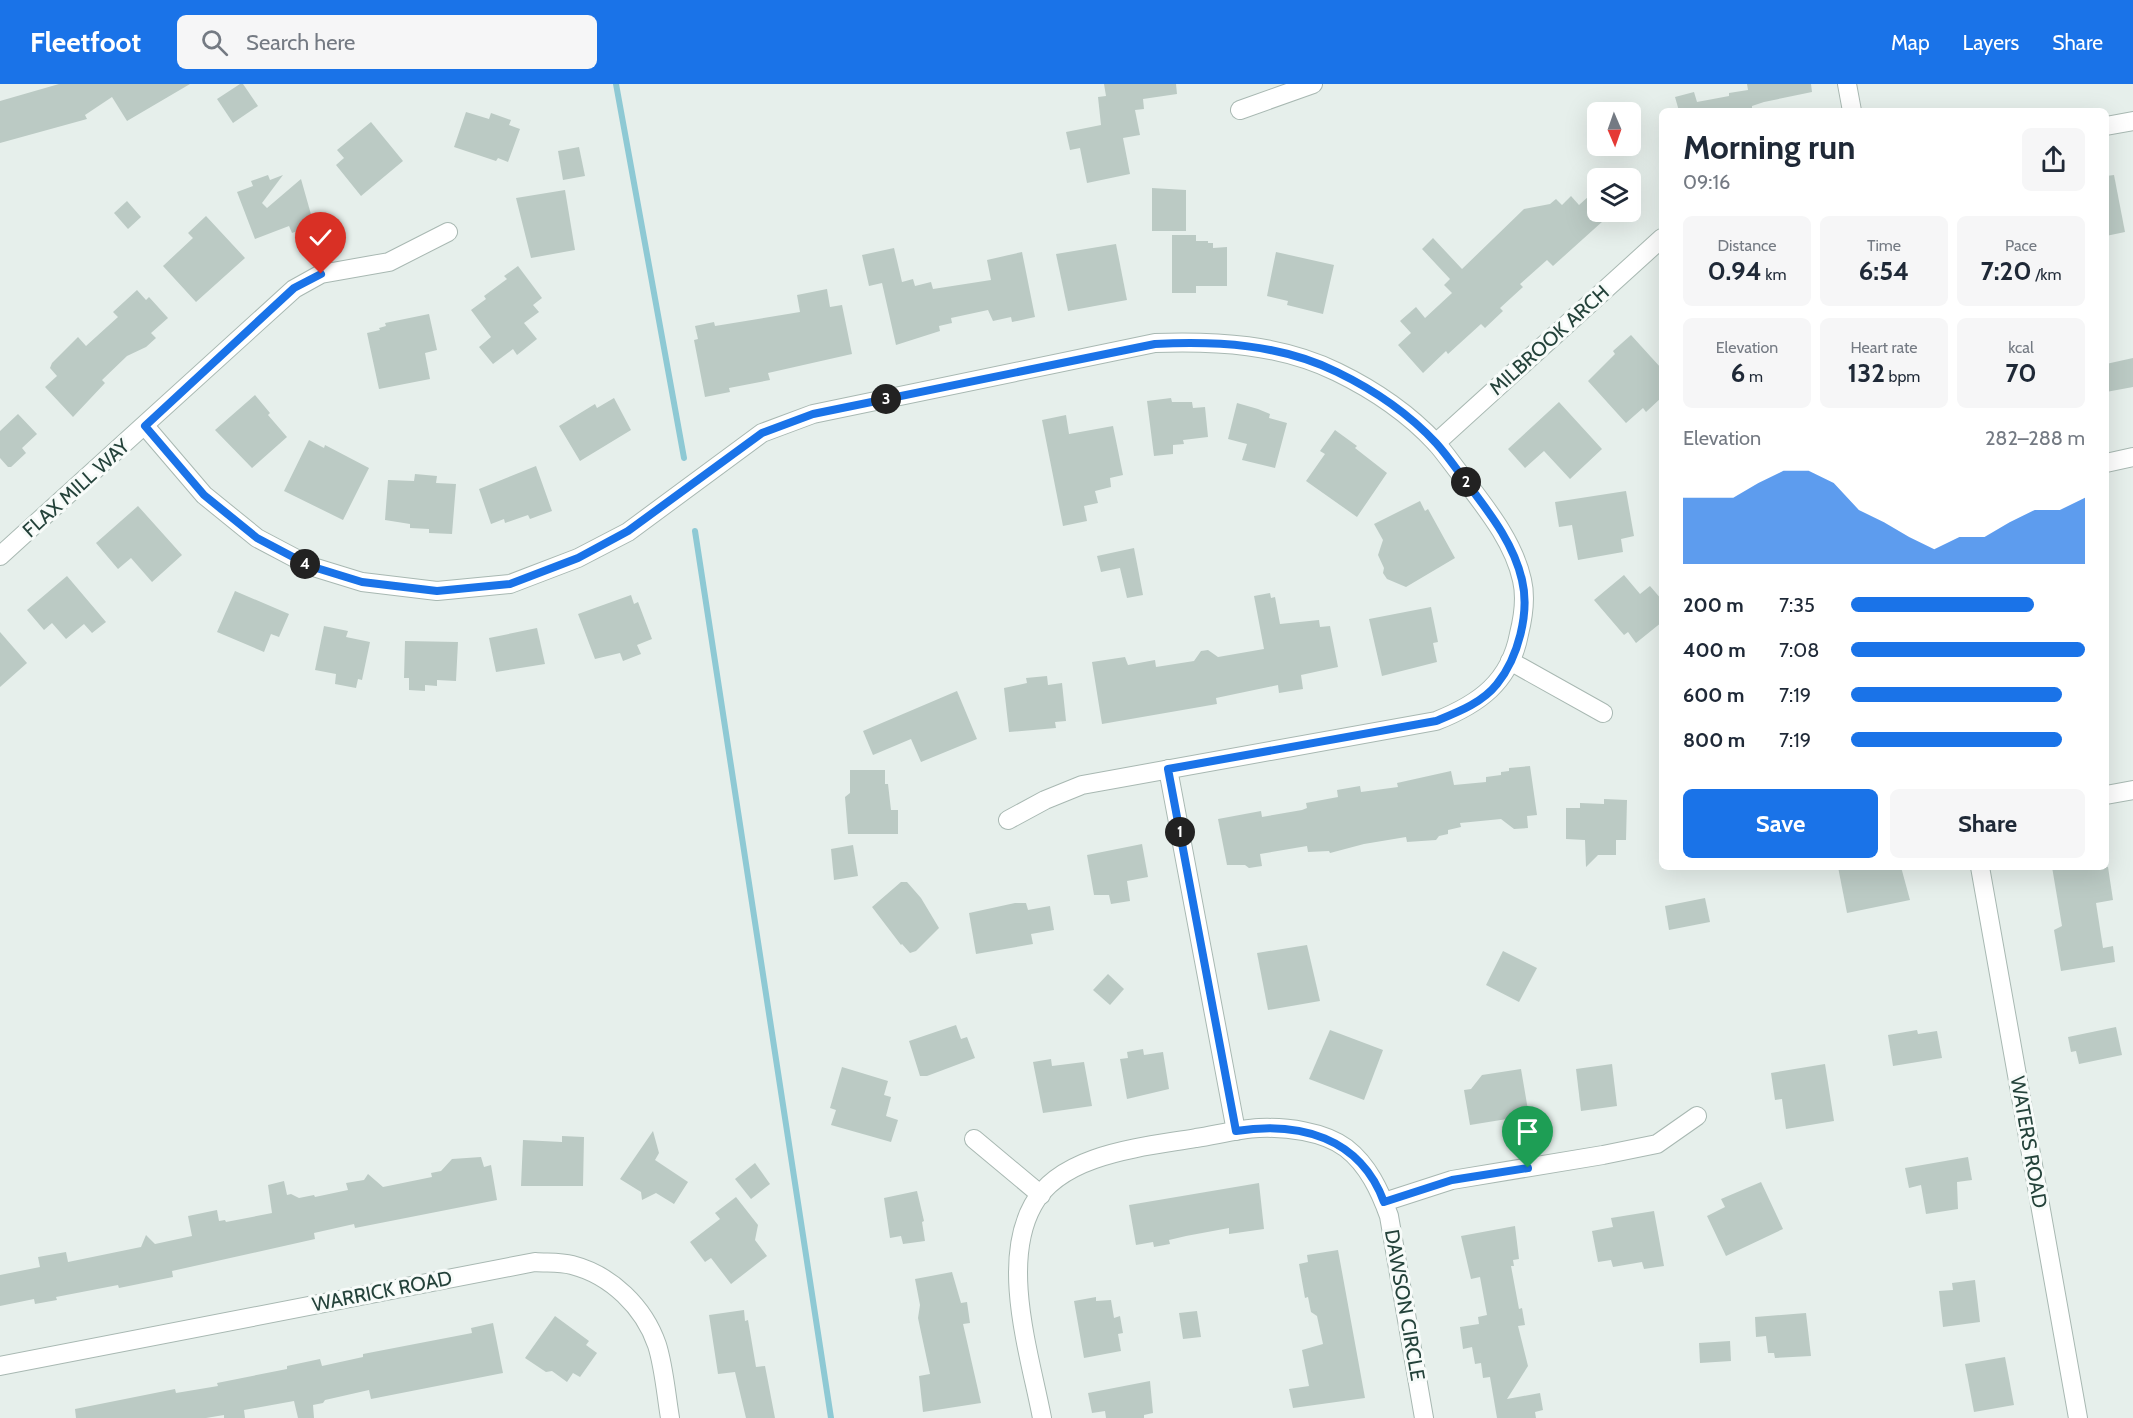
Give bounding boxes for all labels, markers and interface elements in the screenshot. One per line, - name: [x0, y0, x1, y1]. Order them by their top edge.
- search box: [177, 15, 597, 69]
- text: Fleetfoot: [30, 25, 141, 59]
- icon: search: [198, 26, 231, 59]
- text: Search here: [246, 29, 355, 56]
- text: Map: [1891, 30, 1930, 55]
- text: Layers: [1963, 30, 2019, 55]
- text: Share: [2052, 30, 2103, 55]
- north arrow: [1587, 102, 1641, 156]
- map controls: [1587, 102, 1641, 222]
- text: Morning run: [1683, 127, 1855, 167]
- button: share: [2022, 128, 2085, 191]
- button: layers: [1587, 168, 1641, 222]
- text: 09:16: [1683, 170, 1730, 194]
- pin: [295, 212, 346, 274]
- icon: check: [304, 221, 337, 254]
- text: Distance: [1718, 236, 1776, 255]
- text: Time: [1867, 236, 1901, 255]
- text: Pace: [2005, 236, 2037, 255]
- text: 0.94: [1707, 255, 1762, 287]
- text: 6:54: [1859, 255, 1909, 287]
- text: 7:20: [1980, 255, 2032, 287]
- text: km: [1762, 265, 1787, 284]
- text: /km: [2032, 265, 2062, 284]
- street label: MILBROOK ARCH: [1484, 280, 1614, 400]
- text: Elevation: [1716, 338, 1778, 357]
- text: Heart rate: [1851, 338, 1917, 357]
- text: kcal: [2008, 338, 2034, 357]
- text: 6: [1731, 357, 1745, 389]
- text: 132: [1848, 357, 1885, 389]
- text: 70: [2005, 357, 2037, 389]
- text: m: [1745, 367, 1763, 386]
- text: bpm: [1885, 367, 1920, 386]
- pin: 3: [871, 384, 901, 414]
- text: 3: [882, 389, 890, 408]
- text: Elevation: [1683, 426, 1761, 450]
- text: 282–288 m: [1985, 426, 2085, 450]
- street label: FLAX MILL WAY: [18, 433, 135, 542]
- pin: 2: [1451, 467, 1481, 497]
- text: 2: [1462, 472, 1470, 491]
- pin: 4: [290, 549, 320, 579]
- text: 4: [300, 554, 310, 573]
- text: 200 m: [1683, 593, 1744, 617]
- text: 7:35: [1779, 593, 1815, 617]
- text: 400 m: [1683, 638, 1746, 662]
- text: 7:08: [1779, 638, 1819, 662]
- text: 600 m: [1683, 683, 1744, 707]
- text: 7:19: [1779, 683, 1811, 707]
- text: 800 m: [1683, 728, 1745, 752]
- text: 7:19: [1779, 728, 1811, 752]
- button: Save: [1683, 789, 1878, 858]
- button: Share: [1890, 789, 2085, 858]
- pin: 1: [1165, 817, 1195, 847]
- text: 1: [1177, 822, 1183, 841]
- street label: WATERS ROAD: [2006, 1074, 2052, 1210]
- pin: [1502, 1106, 1553, 1168]
- icon: arrive: [1511, 1115, 1544, 1148]
- street label: DAWSON CIRCLE: [1380, 1227, 1430, 1383]
- street label: WARRICK ROAD: [310, 1266, 454, 1316]

